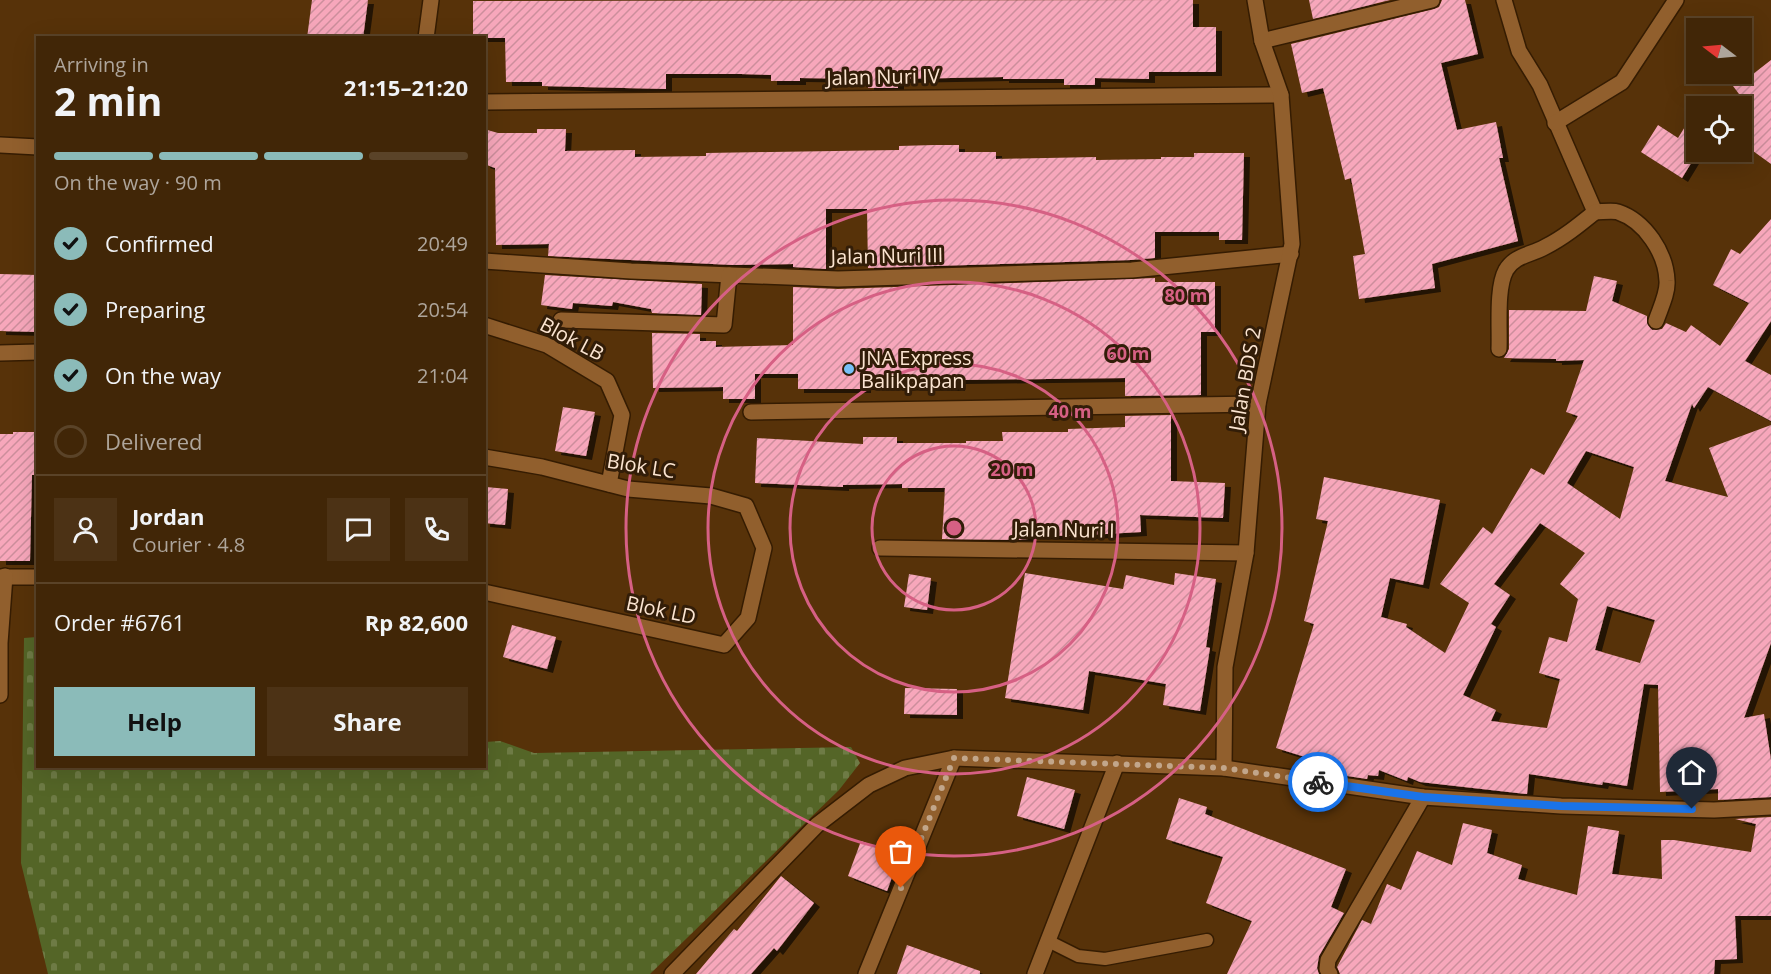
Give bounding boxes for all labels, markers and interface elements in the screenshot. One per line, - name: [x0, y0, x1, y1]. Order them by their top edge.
- north arrow: [1686, 18, 1752, 84]
- map controls: [1686, 18, 1752, 162]
- text: Arriving in: [54, 51, 149, 78]
- street label: Jalan Nuri IV: [824, 62, 940, 91]
- text: 21:15–21:20: [344, 72, 468, 102]
- text: 2 min: [54, 74, 162, 127]
- button: locate: [1686, 96, 1752, 162]
- text: On the way · 90 m: [54, 169, 222, 196]
- icon: check: [54, 227, 87, 260]
- text: Confirmed: [105, 228, 214, 258]
- text: 20:49: [417, 230, 468, 257]
- street label: Jalan Nuri III: [828, 241, 944, 270]
- text: 80 m: [1165, 283, 1207, 307]
- icon: check: [54, 293, 87, 326]
- text: Preparing: [105, 294, 205, 324]
- text: 20:54: [417, 296, 468, 323]
- street label: Blok LB: [535, 310, 609, 367]
- street label: Jalan BDS 2: [1222, 325, 1267, 435]
- text: 60 m: [1107, 341, 1149, 365]
- place label: JNA Express Balikpapan: [859, 344, 972, 394]
- icon: check: [54, 359, 87, 392]
- text: On the way: [105, 360, 221, 390]
- text: 21:04: [417, 362, 468, 389]
- marker: JNA Express Balikpapan: [842, 362, 856, 376]
- text: 40 m: [1049, 399, 1091, 423]
- text: Delivered: [105, 426, 203, 456]
- street label: Blok LC: [605, 447, 677, 484]
- text: 20 m: [991, 457, 1033, 481]
- button: person: [54, 498, 117, 561]
- button: chat: [327, 498, 390, 561]
- button: phone: [405, 498, 468, 561]
- text: Jordan: [132, 501, 205, 531]
- street label: Jalan Nuri I: [1011, 515, 1115, 544]
- centre of rings: [944, 518, 964, 538]
- text: Courier · 4.8: [132, 531, 245, 558]
- street label: Blok LD: [624, 589, 698, 630]
- text: Order #6761: [54, 607, 185, 637]
- text: Rp 82,600: [365, 607, 468, 637]
- button: Help: [54, 687, 255, 756]
- button: Share: [267, 687, 468, 756]
- pin: [1666, 747, 1717, 809]
- courier: [1288, 752, 1348, 812]
- icon: home: [1675, 756, 1708, 789]
- icon: bike: [1302, 766, 1335, 799]
- pin: [875, 826, 926, 888]
- icon: bag: [884, 835, 917, 868]

